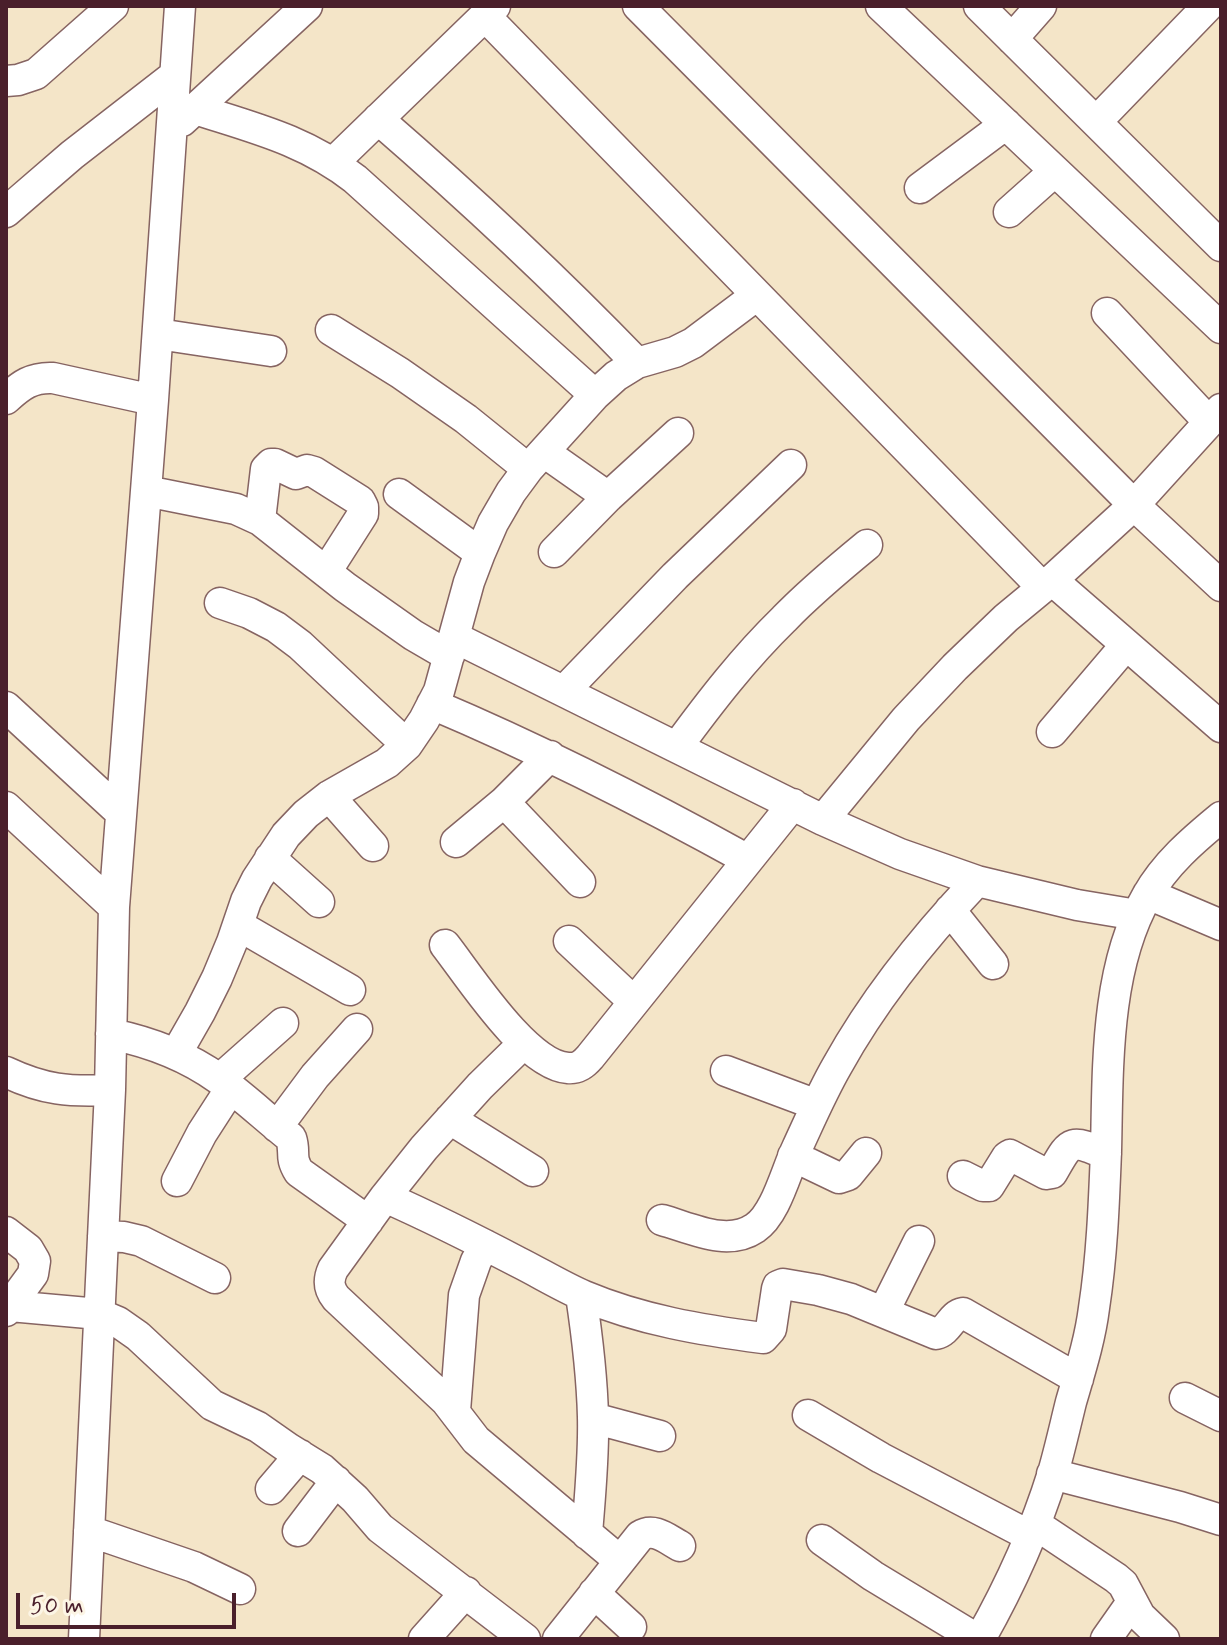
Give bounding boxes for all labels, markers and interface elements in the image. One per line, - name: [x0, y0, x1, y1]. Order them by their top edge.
- scale bar: [20, 1577, 240, 1627]
- text: 50 m: [30, 1591, 84, 1622]

